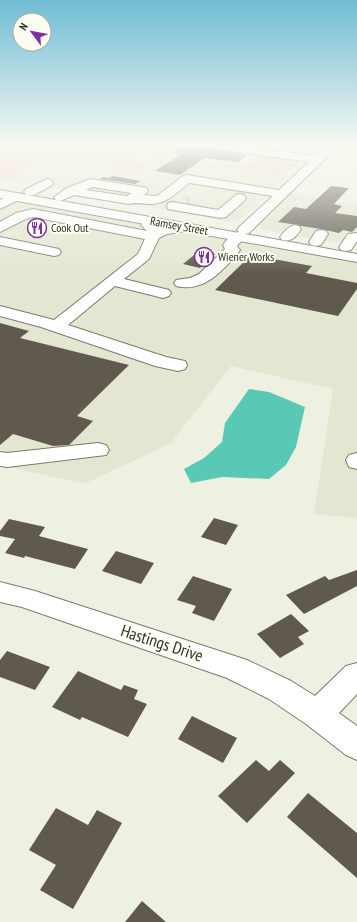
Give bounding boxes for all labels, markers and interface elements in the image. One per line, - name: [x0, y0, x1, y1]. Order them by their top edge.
- north arrow: [12, 12, 52, 52]
- text: N: [16, 20, 31, 33]
- street label: Ramsey Street: [149, 213, 210, 238]
- restaurant icon: Cook Out: [26, 217, 48, 239]
- place label: Cook Out: [51, 220, 89, 235]
- restaurant icon: Wiener Works: [193, 246, 215, 268]
- place label: Wiener Works: [218, 249, 274, 264]
- street label: Hastings Drive: [118, 619, 206, 667]

